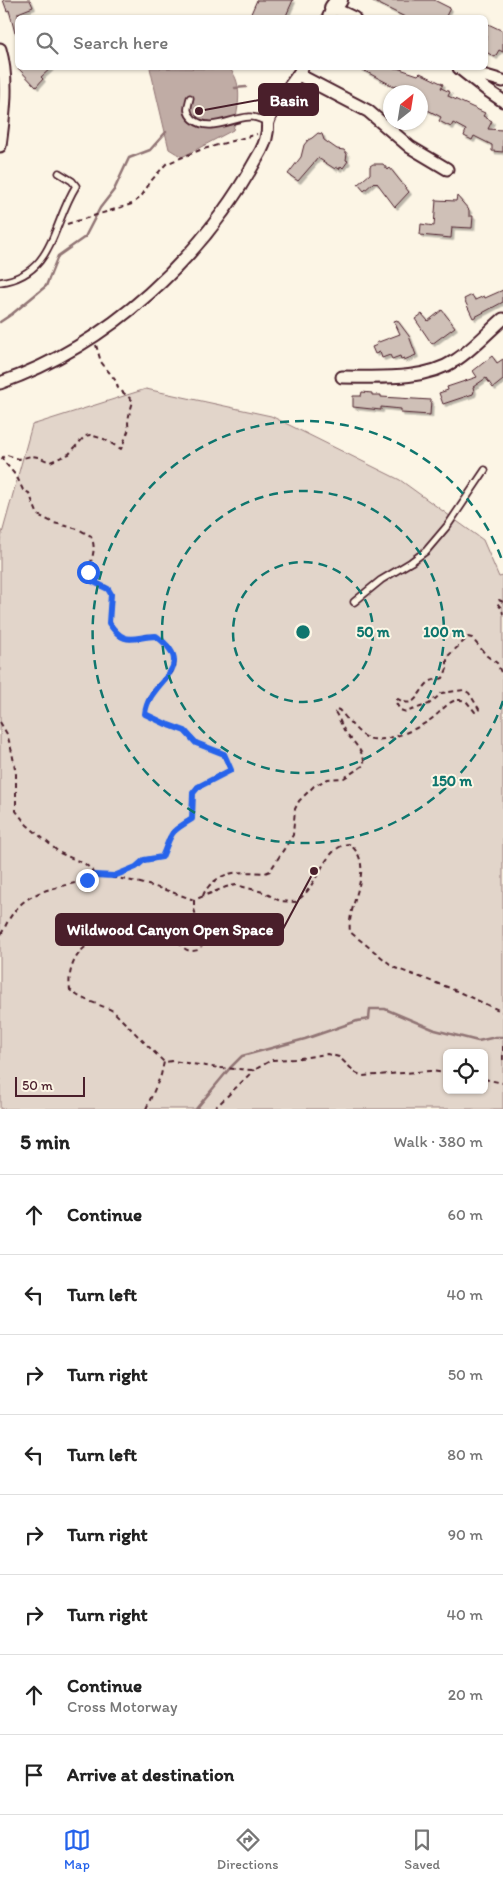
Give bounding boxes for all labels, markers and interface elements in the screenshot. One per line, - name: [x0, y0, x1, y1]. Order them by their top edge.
- search box: [15, 15, 488, 70]
- icon: search: [33, 29, 61, 57]
- text: Search here: [73, 31, 168, 54]
- callout: Basin: [259, 84, 318, 115]
- north arrow: [383, 85, 428, 130]
- text: Basin: [270, 91, 309, 110]
- route start: [77, 561, 100, 584]
- centre of rings: [294, 623, 312, 641]
- text: 50 m: [356, 623, 390, 641]
- text: 100 m: [423, 623, 465, 641]
- text: 150 m: [432, 772, 472, 790]
- route end: [76, 869, 99, 892]
- callout: Wildwood Canyon Open Space: [56, 914, 283, 945]
- text: Wildwood Canyon Open Space: [67, 920, 274, 940]
- map controls: [443, 1049, 488, 1094]
- button: locate: [443, 1049, 488, 1094]
- scale bar: [15, 1074, 85, 1097]
- text: 50 m: [22, 1077, 53, 1094]
- text: 5 min: [20, 1129, 70, 1154]
- text: Walk · 380 m: [393, 1132, 483, 1151]
- icon: ahead: [20, 1201, 48, 1229]
- text: Continue: [67, 1203, 142, 1226]
- text: 60 m: [448, 1205, 483, 1224]
- icon: left: [20, 1281, 48, 1309]
- text: Turn left: [67, 1283, 137, 1306]
- text: 40 m: [446, 1285, 483, 1304]
- icon: right: [20, 1361, 48, 1389]
- text: Turn right: [67, 1363, 148, 1386]
- text: 50 m: [448, 1365, 483, 1384]
- icon: left: [20, 1441, 48, 1469]
- text: Turn left: [67, 1443, 137, 1466]
- text: 80 m: [447, 1445, 483, 1464]
- icon: right: [20, 1521, 48, 1549]
- text: Turn right: [67, 1523, 148, 1546]
- text: 90 m: [448, 1525, 483, 1544]
- icon: right: [20, 1601, 48, 1629]
- text: Turn right: [67, 1603, 148, 1626]
- text: 40 m: [446, 1605, 483, 1624]
- text: Continue: [67, 1674, 142, 1697]
- icon: ahead: [20, 1681, 48, 1709]
- text: 20 m: [448, 1685, 483, 1704]
- text: Cross Motorway: [67, 1697, 177, 1716]
- icon: arrive: [20, 1761, 48, 1789]
- text: Arrive at destination: [67, 1763, 234, 1786]
- tab: Map: [63, 1826, 91, 1873]
- tab: Directions: [217, 1826, 278, 1873]
- tab: Saved: [404, 1826, 440, 1873]

